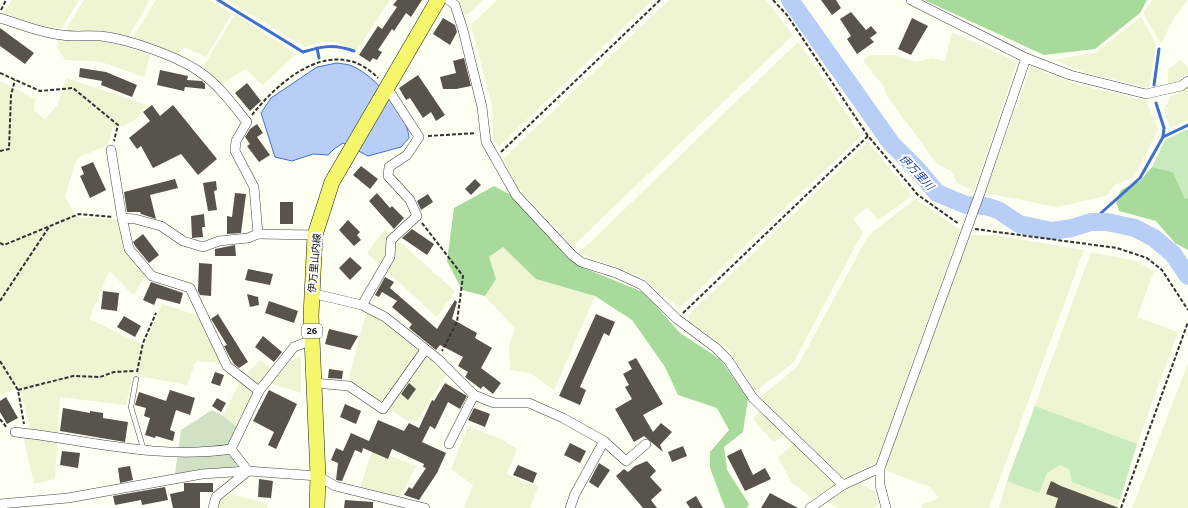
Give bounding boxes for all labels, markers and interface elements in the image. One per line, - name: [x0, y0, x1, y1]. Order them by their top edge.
- water label: 伊万里川: [897, 152, 937, 194]
- street label: 伊万里山内線: [306, 233, 324, 293]
- road number: 26: [302, 324, 322, 338]

